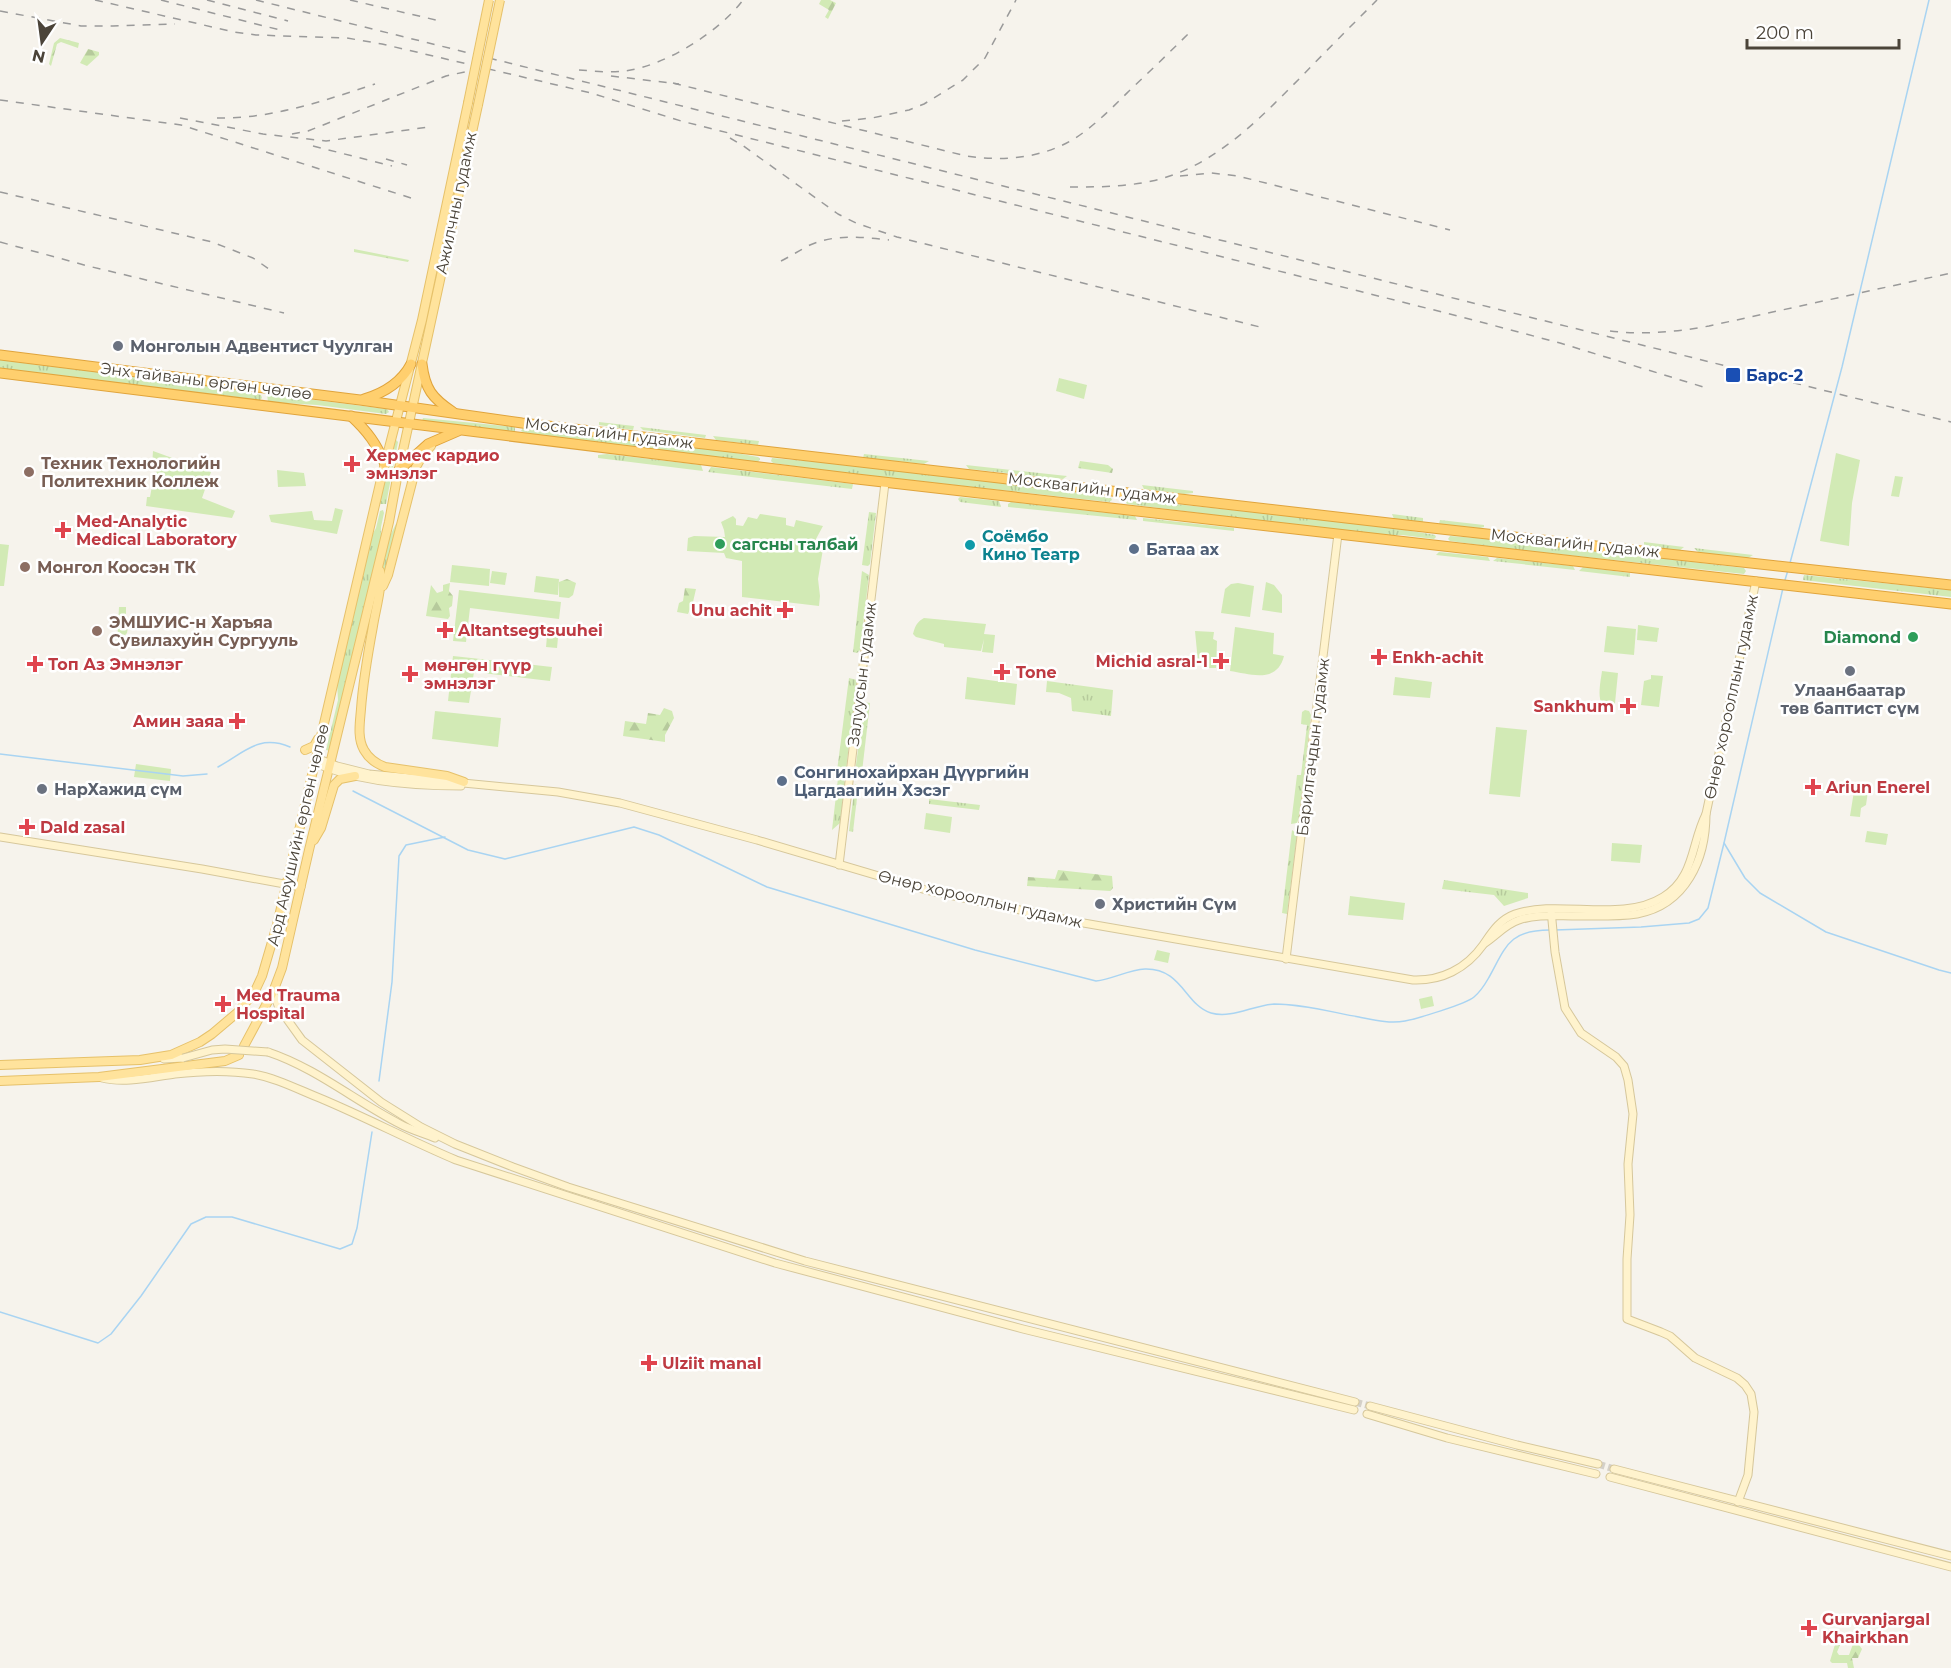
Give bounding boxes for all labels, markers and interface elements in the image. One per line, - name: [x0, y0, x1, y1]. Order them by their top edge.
- north arrow: [12, 12, 72, 72]
- scale bar: [1747, 12, 1898, 50]
- text: 200 m: [1756, 22, 1814, 44]
- text: N: [30, 45, 47, 67]
- street label: Ажилчны гудамж: [432, 130, 480, 276]
- place label: Монголын Адвентист Чуулган: [130, 337, 393, 356]
- marker: Монголын Адвентист Чуулган: [111, 339, 125, 353]
- street label: Энх тайваны өргөн чөлөө: [99, 359, 313, 403]
- marker: Барс-2: [1724, 366, 1742, 384]
- place label: Барс-2: [1746, 366, 1803, 385]
- street label: Москвагийн гудамж: [524, 413, 694, 453]
- place label: Хермес кардио эмнэлэг: [366, 446, 500, 483]
- place label: Техник Технологийн Политехник Коллеж: [41, 454, 221, 491]
- marker: Хермес кардио эмнэлэг: [343, 455, 361, 473]
- marker: Техник Технологийн Политехник Коллеж: [22, 465, 36, 479]
- street label: Москвагийн гудамж: [1007, 468, 1177, 508]
- place label: Med-Analytic Medical Laboratory: [76, 512, 237, 549]
- marker: Med-Analytic Medical Laboratory: [54, 521, 72, 539]
- street label: Москвагийн гудамж: [1490, 525, 1660, 561]
- place label: Соёмбо Кино Театр: [982, 527, 1080, 564]
- place label: сагсны талбай: [732, 535, 858, 554]
- marker: сагсны талбай: [713, 537, 727, 551]
- marker: Соёмбо Кино Театр: [963, 538, 977, 552]
- place label: Батаа ах: [1146, 540, 1220, 559]
- marker: Батаа ах: [1127, 542, 1141, 556]
- place label: Монгол Коосэн ТК: [37, 558, 196, 577]
- marker: Монгол Коосэн ТК: [18, 560, 32, 574]
- street label: Өнөр хорооллын гудамж: [1700, 593, 1762, 801]
- place label: Unu achit: [691, 601, 772, 620]
- marker: Unu achit: [776, 601, 794, 619]
- street label: Залуусын гудамж: [844, 601, 880, 747]
- place label: ЭМШУИС-н Харъяа Сувилахуйн Сургууль: [109, 613, 298, 650]
- marker: Altantsegtsuuhei: [436, 621, 454, 639]
- place label: Altantsegtsuuhei: [457, 621, 603, 640]
- marker: ЭМШУИС-н Харъяа Сувилахуйн Сургууль: [90, 624, 104, 638]
- place label: Diamond: [1824, 628, 1901, 647]
- marker: Diamond: [1906, 630, 1920, 644]
- marker: Enkh-achit: [1370, 648, 1388, 666]
- place label: Enkh-achit: [1392, 648, 1484, 667]
- place label: Michid asral-1: [1096, 652, 1208, 671]
- marker: Michid asral-1: [1212, 652, 1230, 670]
- marker: Топ Аз Эмнэлэг: [26, 655, 44, 673]
- place label: Топ Аз Эмнэлэг: [48, 655, 184, 674]
- place label: мөнгөн гүүр эмнэлэг: [424, 656, 531, 693]
- street label: Барилгачдын гудамж: [1293, 657, 1333, 837]
- marker: Tone: [993, 663, 1011, 681]
- place label: Tone: [1016, 663, 1057, 682]
- marker: Улаанбаатар төв баптист сүм: [1843, 664, 1857, 678]
- marker: мөнгөн гүүр эмнэлэг: [401, 665, 419, 683]
- place label: Улаанбаатар төв баптист сүм: [1780, 681, 1920, 718]
- place label: Sankhum: [1534, 697, 1614, 716]
- marker: Sankhum: [1619, 697, 1637, 715]
- place label: Амин заяа: [133, 712, 224, 731]
- marker: Амин заяа: [228, 712, 246, 730]
- street label: Ард Аюушийн өргөн чөлөө: [263, 722, 333, 948]
- place label: Сонгинохайрхан Дүүргийн Цагдаагийн Хэсэг: [794, 763, 1029, 800]
- marker: Сонгинохайрхан Дүүргийн Цагдаагийн Хэсэг: [775, 774, 789, 788]
- marker: Ariun Enerel: [1804, 778, 1822, 796]
- place label: Ariun Enerel: [1825, 778, 1930, 797]
- place label: НарХажид сүм: [54, 780, 182, 799]
- marker: НарХажид сүм: [35, 782, 49, 796]
- marker: Dald zasal: [18, 818, 36, 836]
- place label: Dald zasal: [40, 818, 125, 837]
- street label: Өнөр хорооллын гудамж: [876, 866, 1084, 932]
- place label: Христийн Сүм: [1112, 895, 1237, 914]
- marker: Христийн Сүм: [1093, 897, 1107, 911]
- place label: Med Trauma Hospital: [236, 986, 340, 1023]
- marker: Med Trauma Hospital: [214, 995, 232, 1013]
- marker: Ulziit manal: [640, 1354, 658, 1372]
- place label: Ulziit manal: [662, 1354, 762, 1373]
- place label: Gurvanjargal Khairkhan: [1822, 1610, 1930, 1647]
- marker: Gurvanjargal Khairkhan: [1800, 1619, 1818, 1637]

